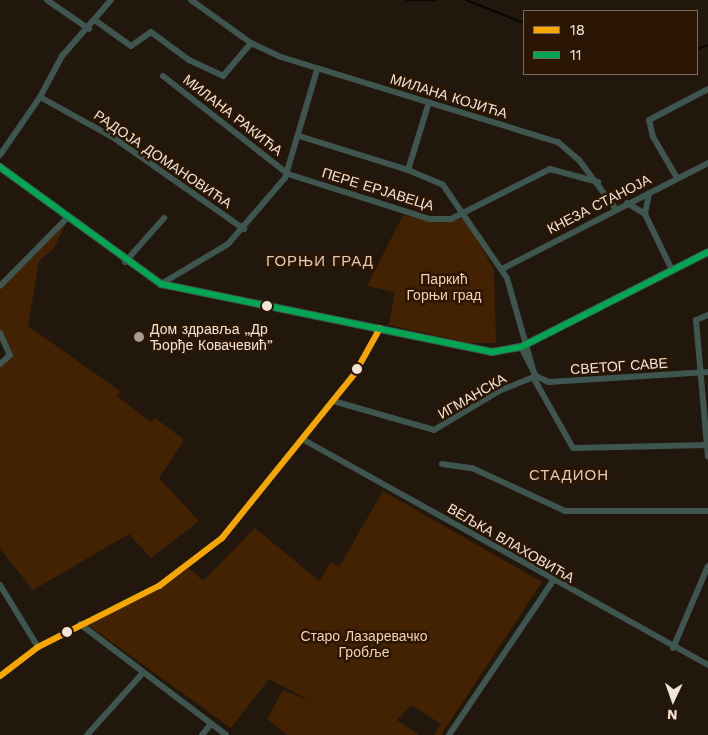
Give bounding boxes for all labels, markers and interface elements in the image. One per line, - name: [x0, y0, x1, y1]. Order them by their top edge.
- legend: [523, 10, 698, 75]
- text: 18: [570, 21, 585, 39]
- text: 11: [570, 46, 582, 64]
- street label: МИЛАНА КОЈИЋА: [388, 70, 510, 122]
- street label: МИЛАНА РАКИЋА: [180, 71, 286, 159]
- street label: РАДОЈА ДОМАНОВИЋА: [91, 107, 235, 211]
- street label: ПЕРЕ ЕРЈАВЕЦА: [320, 164, 436, 214]
- street label: КНЕЗА СТАНОЈА: [544, 171, 654, 237]
- district label: ГОРЊИ ГРАД: [265, 253, 375, 271]
- park label: Паркић Горњи град: [406, 271, 482, 304]
- unlabelled marker: [262, 301, 272, 311]
- place label: Дом здравља „Др Ђорђе Ковачевић”: [150, 321, 273, 354]
- marker: Дом здравља „Др Ђорђе Ковачевић”: [132, 330, 146, 344]
- street label: СВЕТОГ САВЕ: [570, 354, 668, 378]
- unlabelled marker: [352, 364, 362, 374]
- street label: ИГМАНСКА: [435, 370, 509, 422]
- district label: СТАДИОН: [528, 467, 610, 485]
- street label: ВЕЉКА ВЛАХОВИЋА: [444, 500, 578, 586]
- unlabelled marker: [62, 627, 72, 637]
- park label: Старо Лазаревачко Гробље: [300, 628, 428, 660]
- north arrow: [648, 675, 698, 725]
- text: N: [667, 707, 678, 723]

